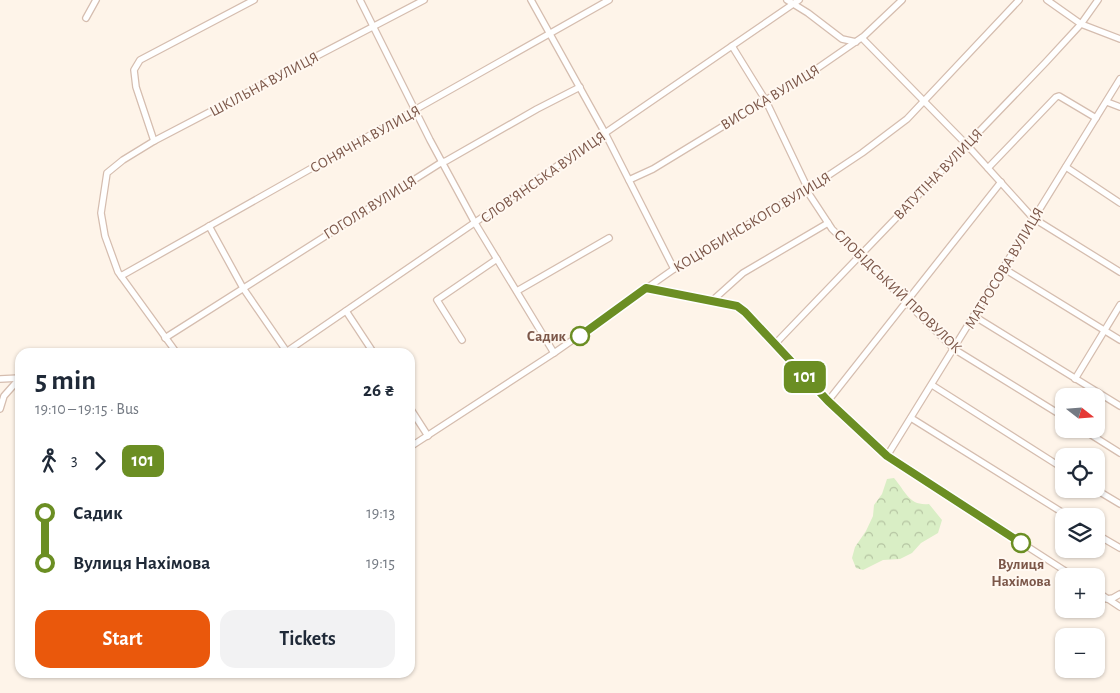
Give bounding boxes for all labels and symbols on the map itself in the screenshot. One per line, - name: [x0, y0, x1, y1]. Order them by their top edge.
- street label: ШКІЛЬНА ВУЛИЦЯ: [207, 49, 321, 119]
- street label: ВИСОКА ВУЛИЦЯ: [718, 62, 822, 133]
- street label: СОНЯЧНА ВУЛИЦЯ: [308, 103, 423, 176]
- street label: ВАТУТІНА ВУЛИЦЯ: [891, 126, 985, 223]
- street label: СЛОВ’ЯНСЬКА ВУЛИЦЯ: [478, 129, 608, 226]
- street label: КОЦЮБИНСЬКОГО ВУЛИЦЯ: [671, 170, 833, 275]
- street label: ГОГОЛЯ ВУЛИЦЯ: [321, 173, 419, 242]
- street label: МАТРОСОВА ВУЛИЦЯ: [962, 205, 1047, 332]
- street label: СЛОБІДСЬКИЙ ПРОВУЛОК: [831, 227, 964, 356]
- marker: Садик: [570, 326, 590, 346]
- place label: Садик: [527, 329, 567, 344]
- line badge: 101: [776, 361, 834, 393]
- north arrow: [1055, 388, 1105, 438]
- marker: Вулиця Нахімова: [1011, 533, 1031, 553]
- place label: Вулиця Нахімова: [991, 557, 1051, 589]

